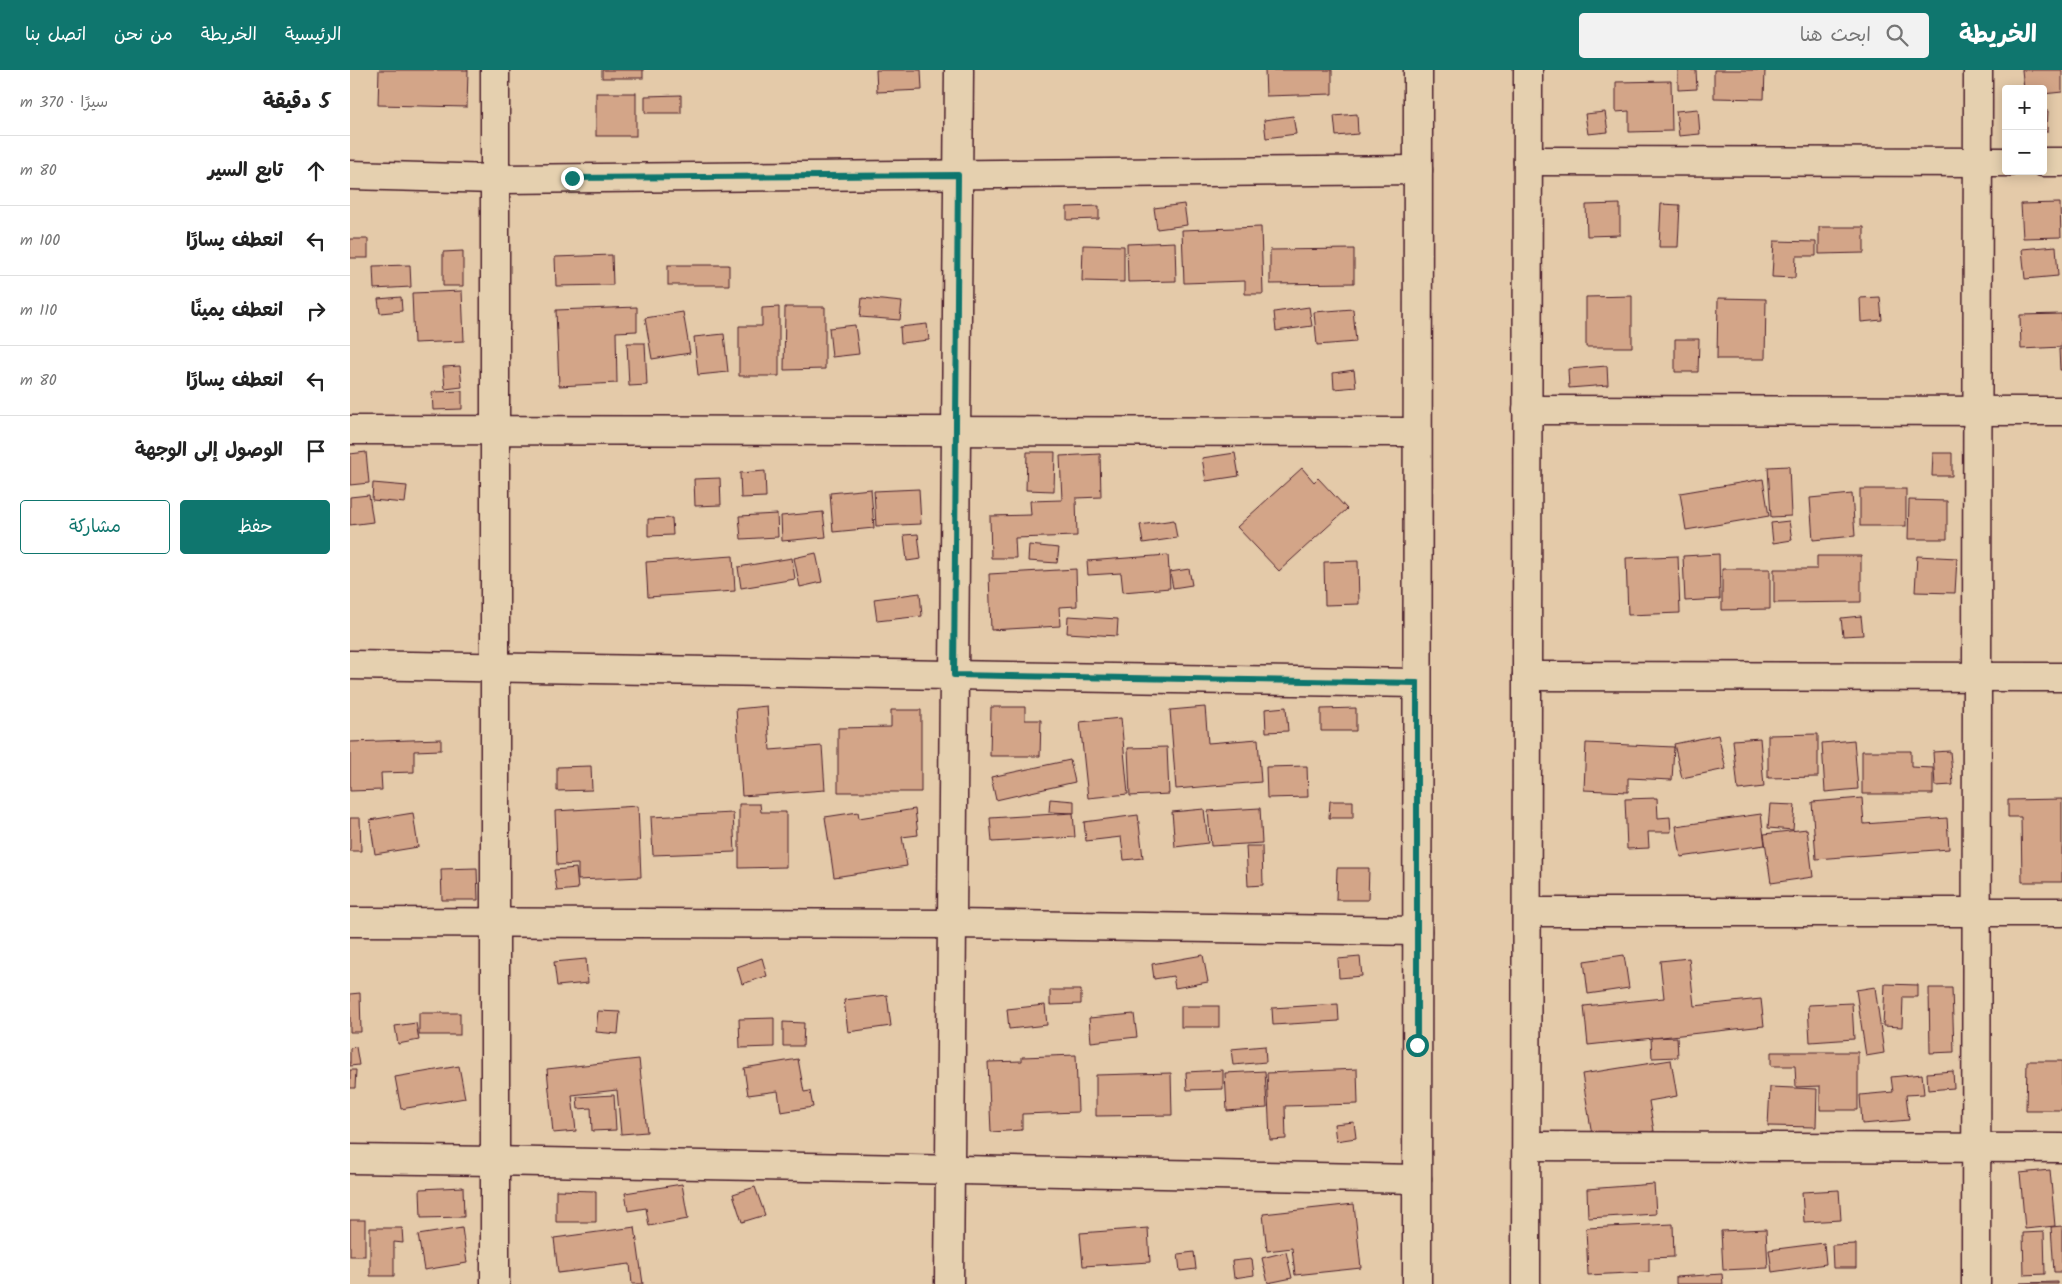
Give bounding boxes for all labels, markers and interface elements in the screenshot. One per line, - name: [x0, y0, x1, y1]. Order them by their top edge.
- search box: [1579, 13, 1929, 58]
- text: الخريطة: [1959, 16, 2037, 55]
- text: اتصل بنا: [25, 21, 86, 50]
- text: من نحن: [114, 21, 173, 50]
- text: الخريطة: [201, 21, 257, 50]
- text: الرئيسية: [285, 21, 341, 50]
- text: ابحث هنا: [1800, 21, 1871, 51]
- icon: search: [1883, 21, 1911, 49]
- map controls: [2002, 85, 2047, 175]
- button: +: [2002, 85, 2047, 130]
- text: 5 دقيقة: [263, 86, 330, 119]
- text: سيرًا · 370 m: [20, 90, 108, 115]
- button: −: [2002, 130, 2047, 175]
- text: تابع السير: [208, 156, 283, 186]
- icon: ahead: [302, 157, 330, 185]
- text: 80 m: [20, 158, 57, 183]
- route end: [561, 167, 584, 190]
- text: انعطف يسارًا: [186, 226, 283, 256]
- icon: left: [302, 227, 330, 255]
- text: 100 m: [20, 228, 60, 253]
- text: انعطف يمينًا: [191, 296, 283, 326]
- icon: right: [302, 297, 330, 325]
- text: 110 m: [20, 298, 57, 323]
- text: انعطف يسارًا: [186, 366, 283, 396]
- icon: left: [302, 367, 330, 395]
- text: 80 m: [20, 368, 57, 393]
- text: الوصول إلى الوجهة: [135, 436, 283, 466]
- icon: arrive: [302, 437, 330, 465]
- button: مشاركة: [20, 500, 170, 554]
- button: حفظ: [180, 500, 330, 554]
- route start: [1406, 1034, 1429, 1057]

